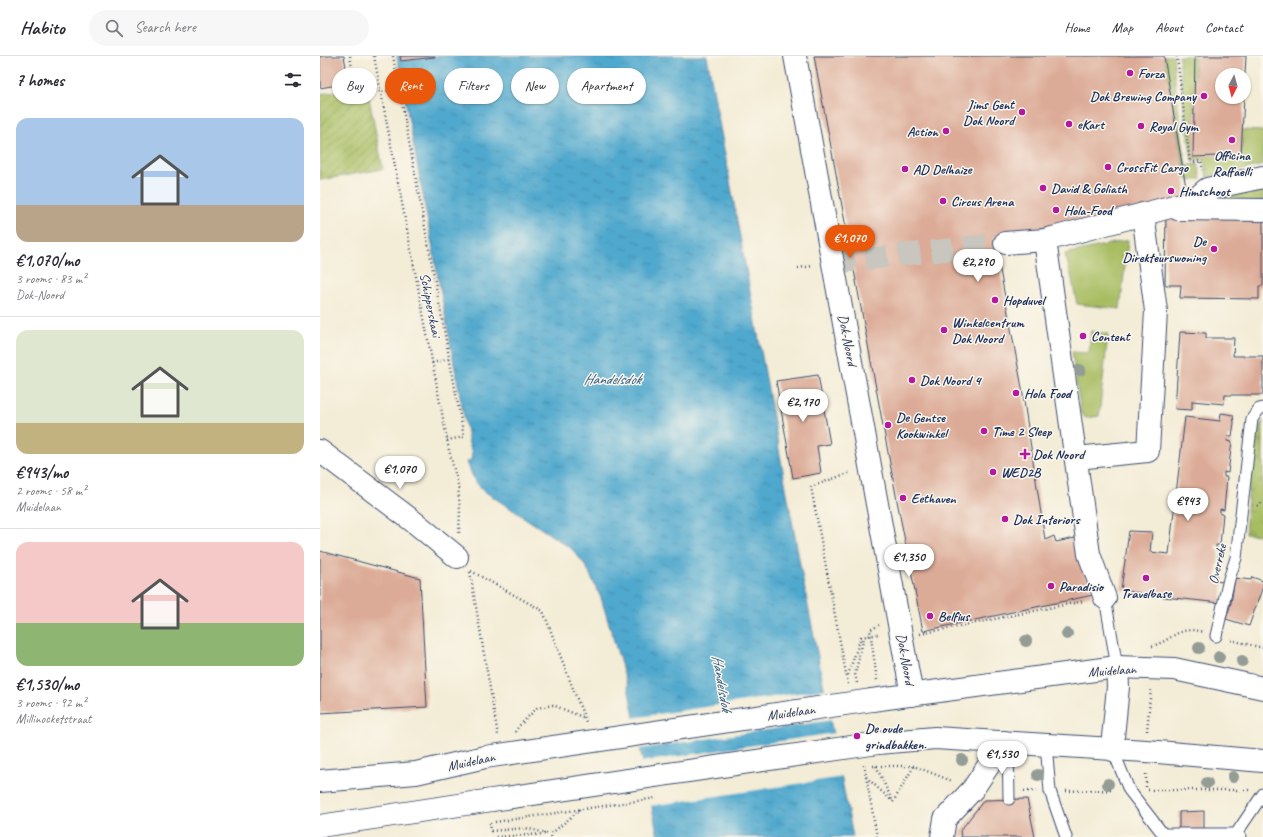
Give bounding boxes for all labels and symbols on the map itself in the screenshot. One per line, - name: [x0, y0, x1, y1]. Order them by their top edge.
- place label: Forza: [1138, 65, 1166, 82]
- marker: Forza: [1125, 68, 1135, 78]
- north arrow: [1215, 68, 1251, 104]
- place label: Dok Brewing Company: [1090, 88, 1198, 105]
- marker: Dok Brewing Company: [1199, 91, 1209, 101]
- place label: Jims Gent Dok Noord: [963, 96, 1016, 129]
- marker: Jims Gent Dok Noord: [1017, 107, 1027, 117]
- place label: eKart: [1077, 116, 1106, 133]
- place label: Royal Gym: [1149, 118, 1200, 135]
- marker: eKart: [1064, 119, 1074, 129]
- marker: Royal Gym: [1136, 121, 1146, 131]
- place label: Action: [907, 123, 940, 140]
- marker: Action: [941, 126, 951, 136]
- marker: Officina Raffaelli: [1227, 135, 1237, 145]
- place label: Officina Raffaelli: [1213, 147, 1254, 180]
- place label: CrossFit Cargo: [1116, 159, 1189, 176]
- place label: AD Delhaize: [913, 161, 973, 178]
- marker: CrossFit Cargo: [1103, 162, 1113, 172]
- marker: AD Delhaize: [900, 164, 910, 174]
- place label: David & Goliath: [1051, 180, 1128, 197]
- marker: David & Goliath: [1038, 183, 1048, 193]
- place label: Himschoot: [1179, 183, 1232, 200]
- marker: Himschoot: [1166, 186, 1176, 196]
- place label: Circus Arena: [951, 193, 1015, 210]
- marker: Circus Arena: [938, 196, 948, 206]
- place label: Hola-Food: [1064, 202, 1114, 219]
- marker: Hola-Food: [1051, 205, 1061, 215]
- pin: €1,070: [817, 225, 883, 259]
- place label: De Direkteurswoning: [1122, 233, 1207, 266]
- marker: De Direkteurswoning: [1209, 244, 1219, 254]
- pin: €2,290: [945, 249, 1011, 283]
- street label: Schipperskaai: [416, 272, 446, 341]
- place label: Hopduvel: [1003, 292, 1048, 309]
- marker: Hopduvel: [990, 295, 1000, 305]
- street label: Dok-Noord: [834, 313, 861, 370]
- place label: Winkelcentrum Dok Noord: [952, 314, 1025, 347]
- marker: Winkelcentrum Dok Noord: [939, 325, 949, 335]
- place label: Content: [1091, 328, 1131, 345]
- marker: Content: [1078, 331, 1088, 341]
- water label: Handelsdok: [584, 370, 644, 389]
- place label: Dok Noord 4: [920, 372, 982, 389]
- marker: Dok Noord 4: [907, 375, 917, 385]
- place label: Hola Food: [1024, 385, 1073, 402]
- marker: Hola Food: [1011, 388, 1021, 398]
- pin: €2,170: [770, 389, 836, 423]
- place label: De Gentse Kookwinkel: [896, 409, 949, 442]
- marker: De Gentse Kookwinkel: [883, 420, 893, 430]
- place label: Time 2 Sleep: [992, 423, 1053, 440]
- marker: Time 2 Sleep: [979, 426, 989, 436]
- place label: Dok Noord: [1033, 446, 1086, 463]
- marker: Dok Noord: [1020, 449, 1030, 459]
- pin: €1,070: [367, 456, 433, 490]
- place label: WED2B: [1001, 464, 1042, 481]
- marker: WED2B: [988, 467, 998, 477]
- pin: €943: [1164, 488, 1212, 522]
- place label: Eethaven: [911, 490, 956, 507]
- marker: Eethaven: [898, 493, 908, 503]
- place label: Dok Interiors: [1013, 511, 1081, 528]
- marker: Dok Interiors: [1000, 514, 1010, 524]
- street label: Overreke: [1205, 541, 1231, 586]
- pin: €1,350: [876, 544, 942, 578]
- marker: Travelbase: [1141, 573, 1151, 583]
- place label: Paradisio: [1059, 578, 1105, 595]
- marker: Paradisio: [1046, 581, 1056, 591]
- place label: Travelbase: [1121, 585, 1172, 602]
- place label: Belfius: [938, 608, 971, 625]
- marker: Belfius: [925, 611, 935, 621]
- street label: Dok-Noord: [893, 632, 919, 688]
- water label: Handelsdok: [707, 653, 736, 716]
- street label: Muidelaan: [1087, 660, 1137, 681]
- street label: Muidelaan: [766, 701, 817, 724]
- place label: De oude grindbakken.: [865, 720, 926, 753]
- marker: De oude grindbakken.: [852, 731, 862, 741]
- pin: €1,530: [969, 741, 1035, 775]
- street label: Muidelaan: [446, 748, 497, 775]

